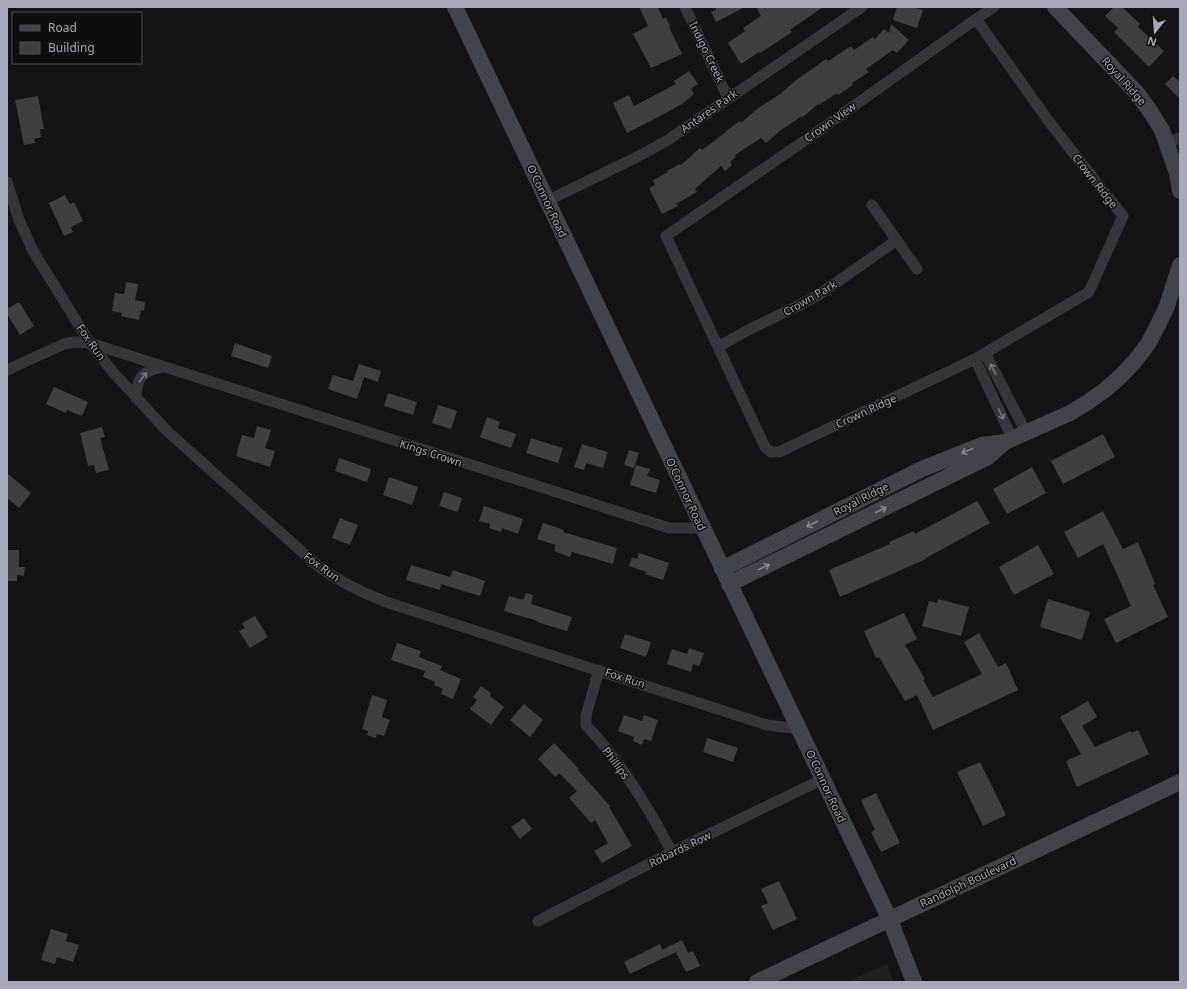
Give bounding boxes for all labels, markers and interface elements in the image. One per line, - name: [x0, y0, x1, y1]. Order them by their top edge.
- legend: [12, 12, 142, 64]
- north arrow: [1135, 12, 1175, 52]
- text: Road: [48, 19, 77, 36]
- street label: Indigo Creek: [686, 19, 729, 85]
- text: N: [1145, 34, 1158, 51]
- text: Building: [48, 39, 95, 56]
- street label: Royal Ridge: [1099, 53, 1150, 108]
- street label: Antares Park: [677, 85, 740, 136]
- street label: Crown View: [801, 98, 859, 145]
- street label: Crown Ridge: [1069, 150, 1121, 211]
- street label: O'Connor Road: [524, 162, 571, 240]
- street label: Crown Park: [780, 276, 839, 319]
- street label: Fox Run: [73, 321, 109, 363]
- one-way arrow: [989, 363, 997, 375]
- one-way arrow: [139, 371, 147, 382]
- street label: Crown Ridge: [833, 390, 899, 431]
- one-way arrow: [998, 408, 1005, 420]
- street label: Kings Crown: [398, 435, 464, 470]
- one-way arrow: [962, 447, 974, 455]
- street label: O'Connor Road: [663, 455, 710, 533]
- street label: Royal Ridge: [831, 478, 891, 519]
- one-way arrow: [874, 506, 886, 513]
- one-way arrow: [806, 521, 818, 528]
- street label: Fox Run: [301, 548, 343, 585]
- one-way arrow: [758, 563, 770, 570]
- street label: Fox Run: [603, 664, 647, 691]
- street label: Phillips: [599, 743, 633, 782]
- street label: O'Connor Road: [803, 747, 850, 825]
- street label: Robards Row: [646, 827, 714, 870]
- street label: Randolph Boulevard: [917, 853, 1018, 910]

